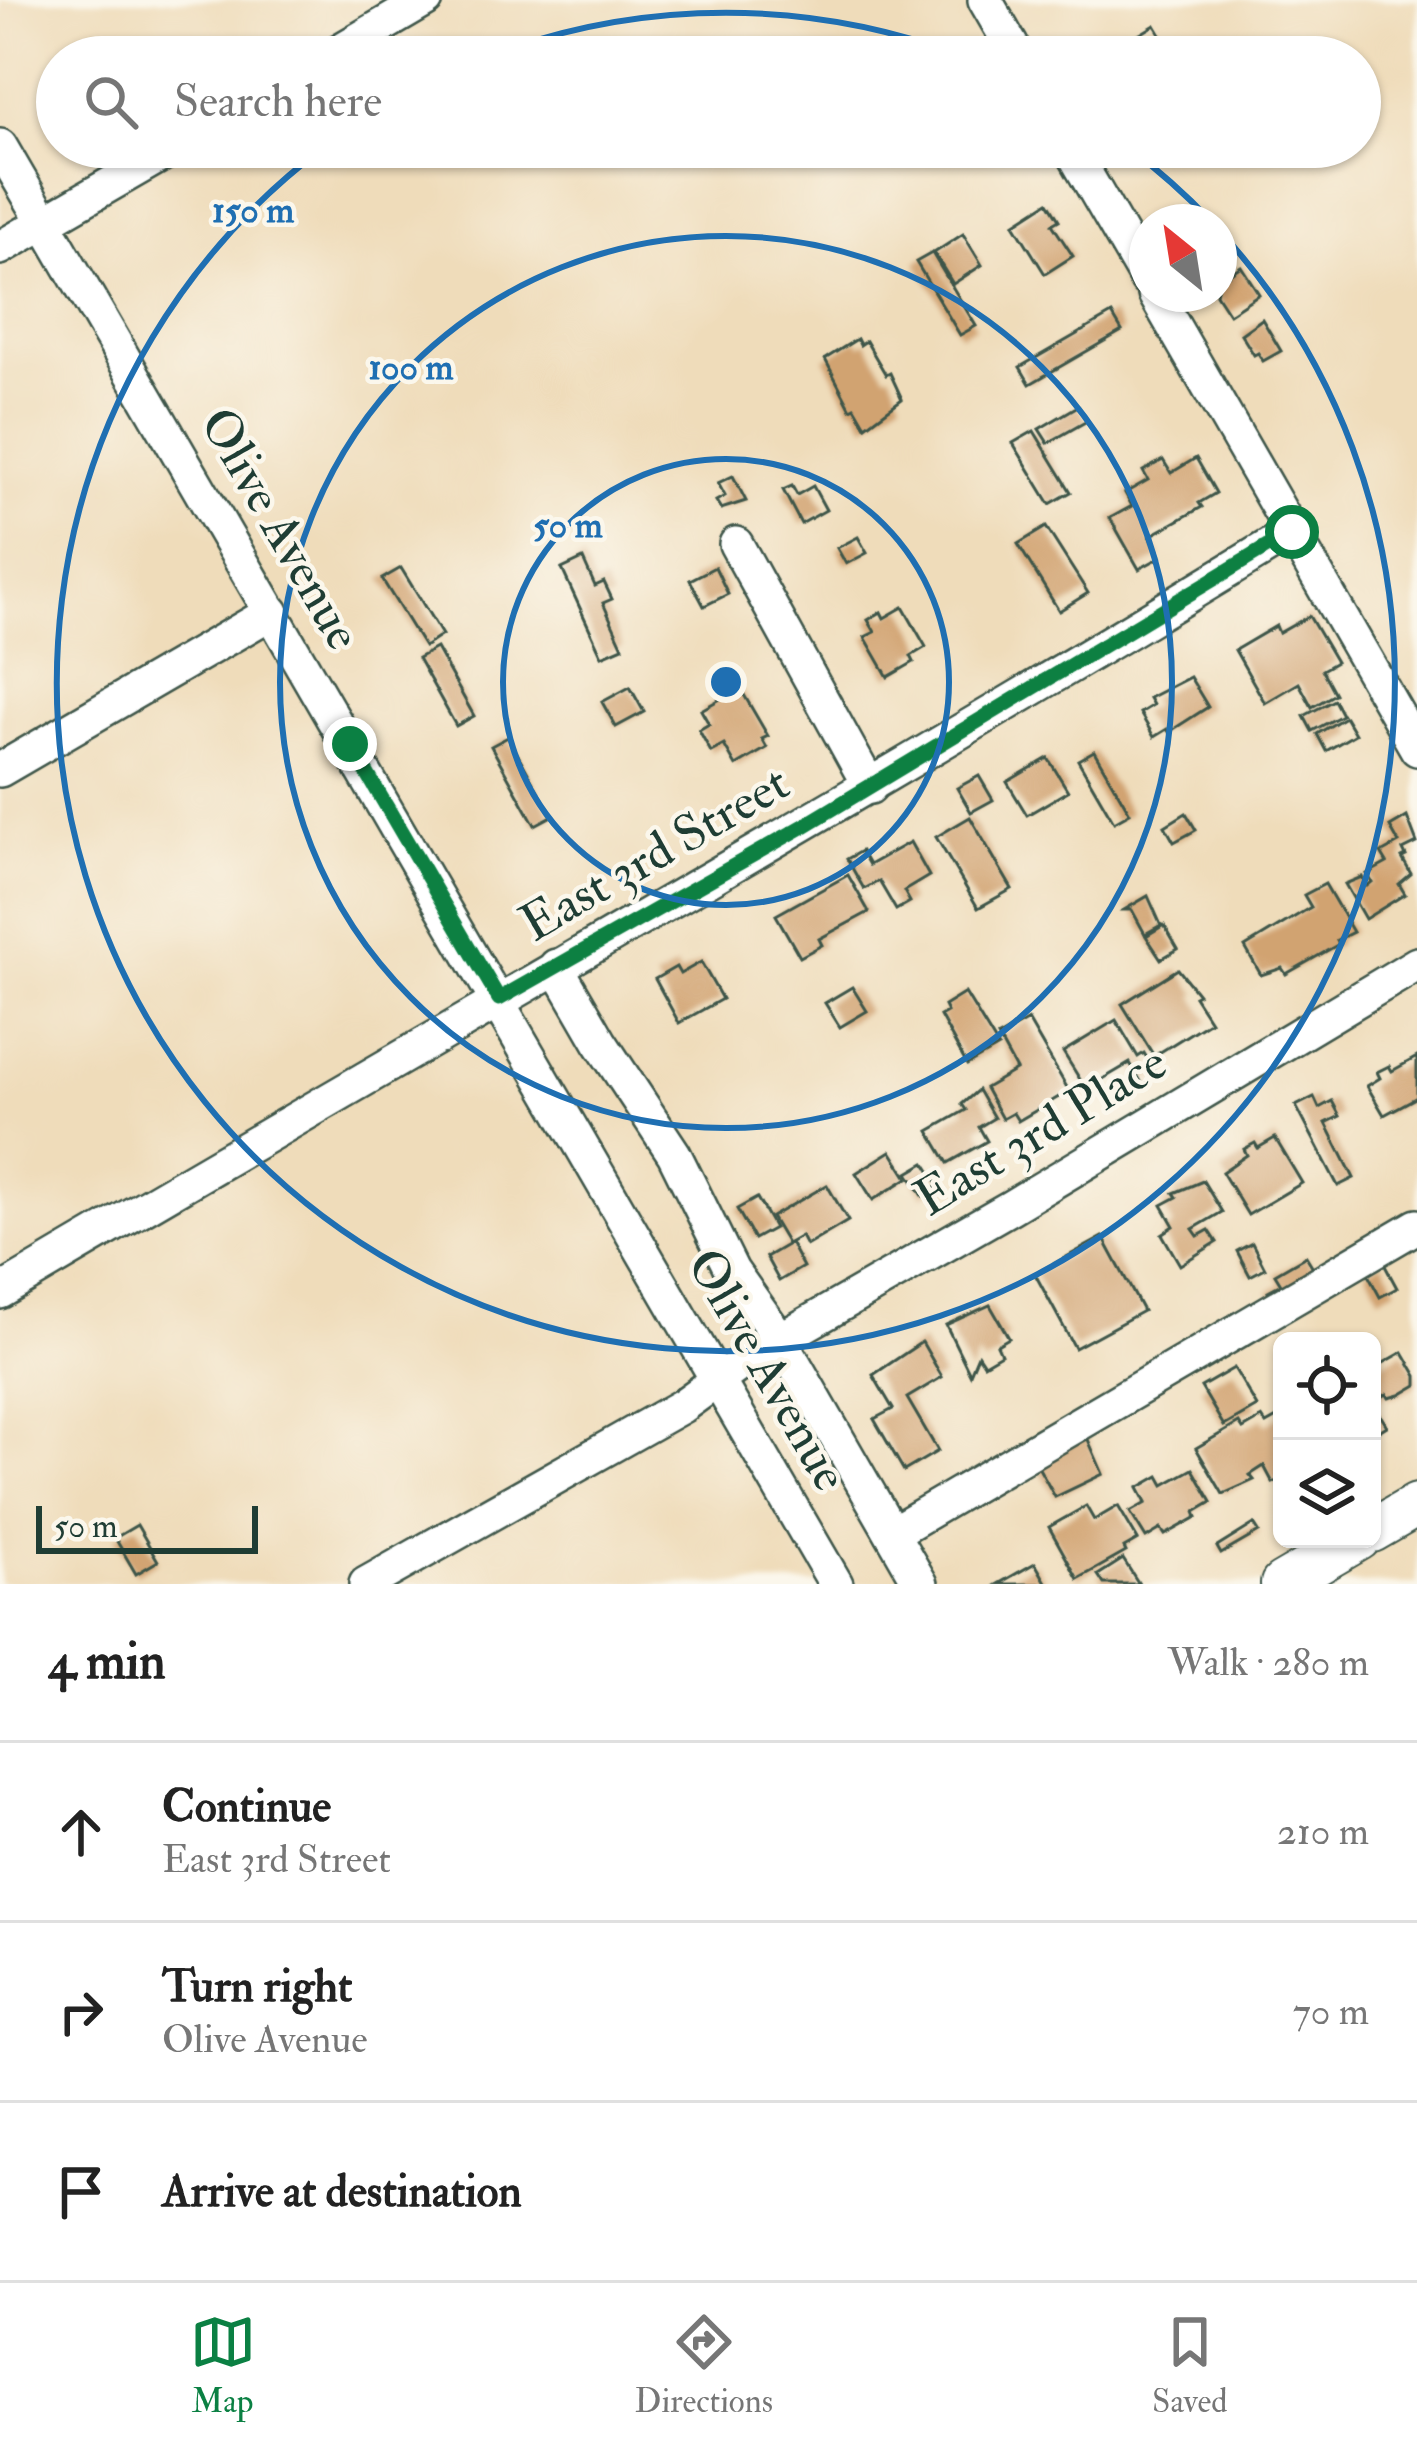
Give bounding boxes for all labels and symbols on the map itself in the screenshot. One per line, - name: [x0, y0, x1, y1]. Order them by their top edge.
- text: 150 m: [212, 188, 294, 233]
- north arrow: [1129, 204, 1237, 312]
- text: 100 m: [368, 345, 454, 390]
- street label: Olive Avenue: [185, 397, 375, 661]
- text: 50 m: [533, 503, 603, 548]
- route start: [1265, 505, 1319, 559]
- centre of rings: [705, 661, 747, 703]
- route end: [323, 717, 377, 771]
- street label: East 3rd Street: [509, 751, 801, 956]
- street label: East 3rd Place: [904, 1031, 1179, 1231]
- street label: Olive Avenue: [672, 1238, 862, 1502]
- scale bar: [36, 1500, 258, 1553]

